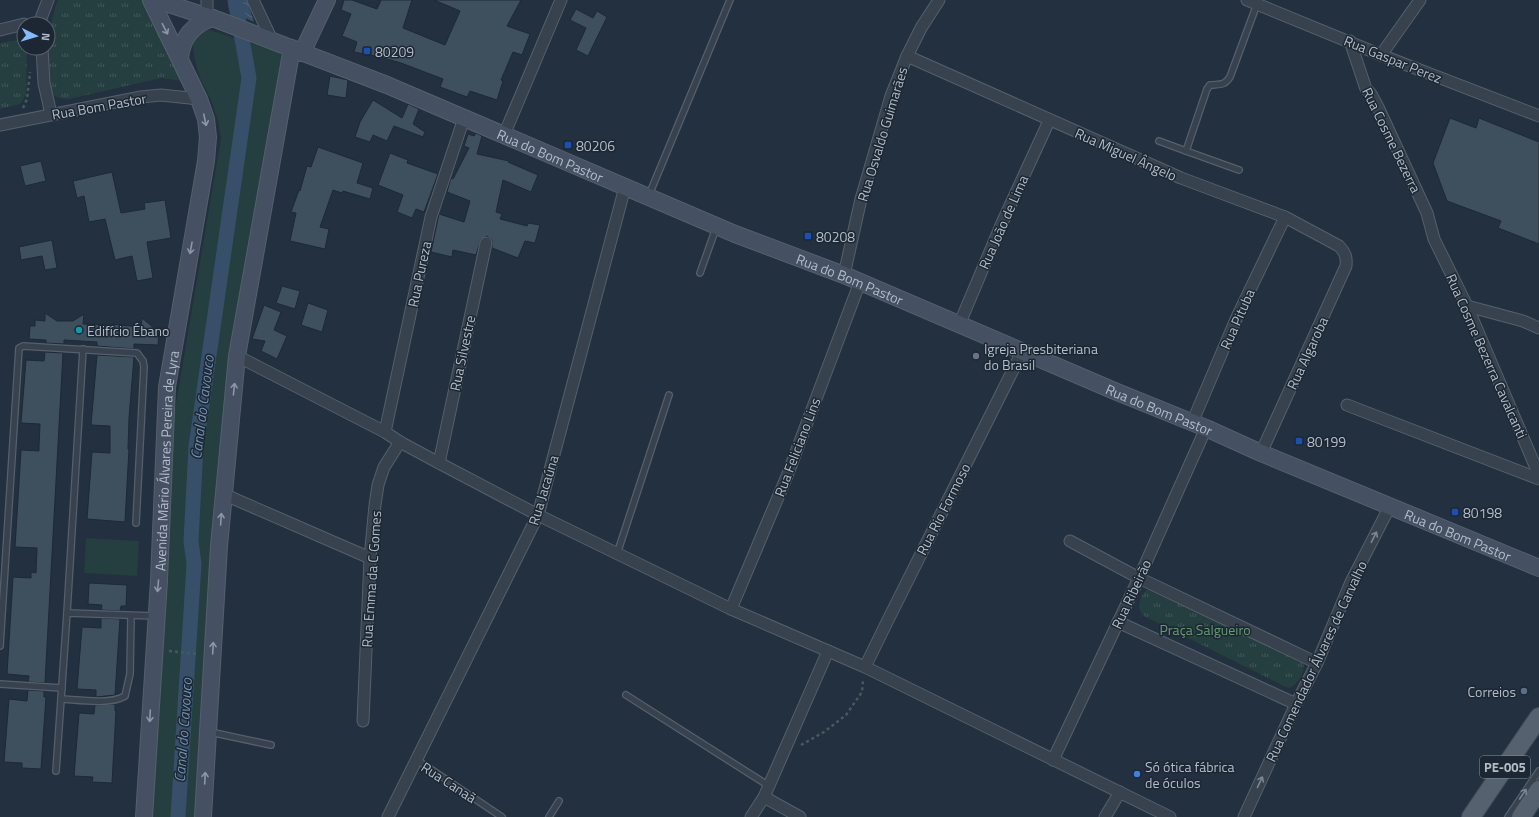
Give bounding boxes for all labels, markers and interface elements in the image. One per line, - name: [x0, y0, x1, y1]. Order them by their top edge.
- north arrow: [16, 16, 56, 56]
- one-way arrow: [162, 23, 169, 35]
- street label: Rua Gaspar Perez: [1341, 30, 1445, 88]
- text: N: [38, 32, 54, 41]
- place label: 80209: [375, 41, 414, 62]
- marker: 80209: [362, 46, 372, 56]
- street label: Rua Osvaldo Guimarães: [852, 64, 912, 204]
- street label: Rua Cosme Bezerra: [1357, 84, 1427, 196]
- street label: Rua Bom Pastor: [50, 87, 148, 125]
- one-way arrow: [202, 113, 210, 126]
- street label: Rua Miguel Ângelo: [1072, 122, 1180, 186]
- street label: Rua do Bom Pastor: [494, 123, 607, 187]
- place label: 80206: [576, 135, 615, 156]
- marker: 80206: [563, 140, 573, 150]
- street label: Rua João de Lima: [973, 172, 1033, 272]
- place label: 80208: [816, 226, 855, 247]
- marker: 80208: [803, 231, 813, 241]
- street label: Rua Pureza: [402, 239, 436, 309]
- one-way arrow: [187, 241, 195, 254]
- street label: Rua do Bom Pastor: [793, 248, 907, 310]
- street label: Rua Cosme Bezerra Cavalcanti: [1441, 270, 1533, 442]
- street label: Rua Pituba: [1214, 285, 1260, 353]
- street label: Rua Silvestre: [444, 313, 480, 393]
- street label: Rua Algaroba: [1281, 313, 1333, 393]
- place label: Edifício Ébano: [87, 320, 169, 341]
- marker: Edifício Ébano: [74, 325, 84, 335]
- place label: Igreja Presbiteriana do Brasil: [984, 338, 1098, 375]
- street label: Avenida Mário Álvares Pereira de Lyra: [149, 349, 184, 572]
- marker: Igreja Presbiteriana do Brasil: [971, 351, 981, 361]
- water label: Canal do Cavouco: [184, 353, 220, 460]
- street label: Rua do Bom Pastor: [1103, 378, 1217, 440]
- one-way arrow: [230, 383, 238, 396]
- street label: Rua Feliciano Lins: [768, 394, 826, 500]
- place label: 80199: [1307, 431, 1346, 452]
- marker: 80199: [1294, 436, 1304, 446]
- street label: Rua Jacaúna: [522, 452, 564, 528]
- street label: Rua Rio Formoso: [911, 459, 975, 559]
- place label: 80198: [1463, 502, 1502, 523]
- street label: Rua do Bom Pastor: [1402, 503, 1515, 566]
- marker: 80198: [1450, 507, 1460, 517]
- street label: Rua Emma da C Gomes: [356, 510, 386, 648]
- one-way arrow: [218, 513, 225, 526]
- one-way arrow: [1371, 531, 1378, 543]
- street label: Rua Ribeirão: [1106, 556, 1156, 632]
- street label: Rua Comendador Álvares de Carvalho: [1260, 557, 1372, 765]
- one-way arrow: [155, 579, 162, 592]
- park label: Praça Salgueiro: [1159, 619, 1251, 640]
- one-way arrow: [209, 642, 216, 655]
- water label: Canal do Cavouco: [168, 677, 198, 783]
- place label: Correios: [1468, 681, 1516, 702]
- marker: Correios: [1519, 686, 1529, 696]
- one-way arrow: [146, 709, 154, 722]
- street label: Rua Canaã: [417, 756, 481, 808]
- place label: Só ótica fábrica de óculos: [1145, 756, 1235, 793]
- road number: PE-005: [1480, 756, 1530, 778]
- marker: Só ótica fábrica de óculos: [1132, 769, 1142, 779]
- one-way arrow: [202, 772, 209, 785]
- one-way arrow: [1257, 776, 1264, 788]
- one-way arrow: [1519, 789, 1527, 800]

